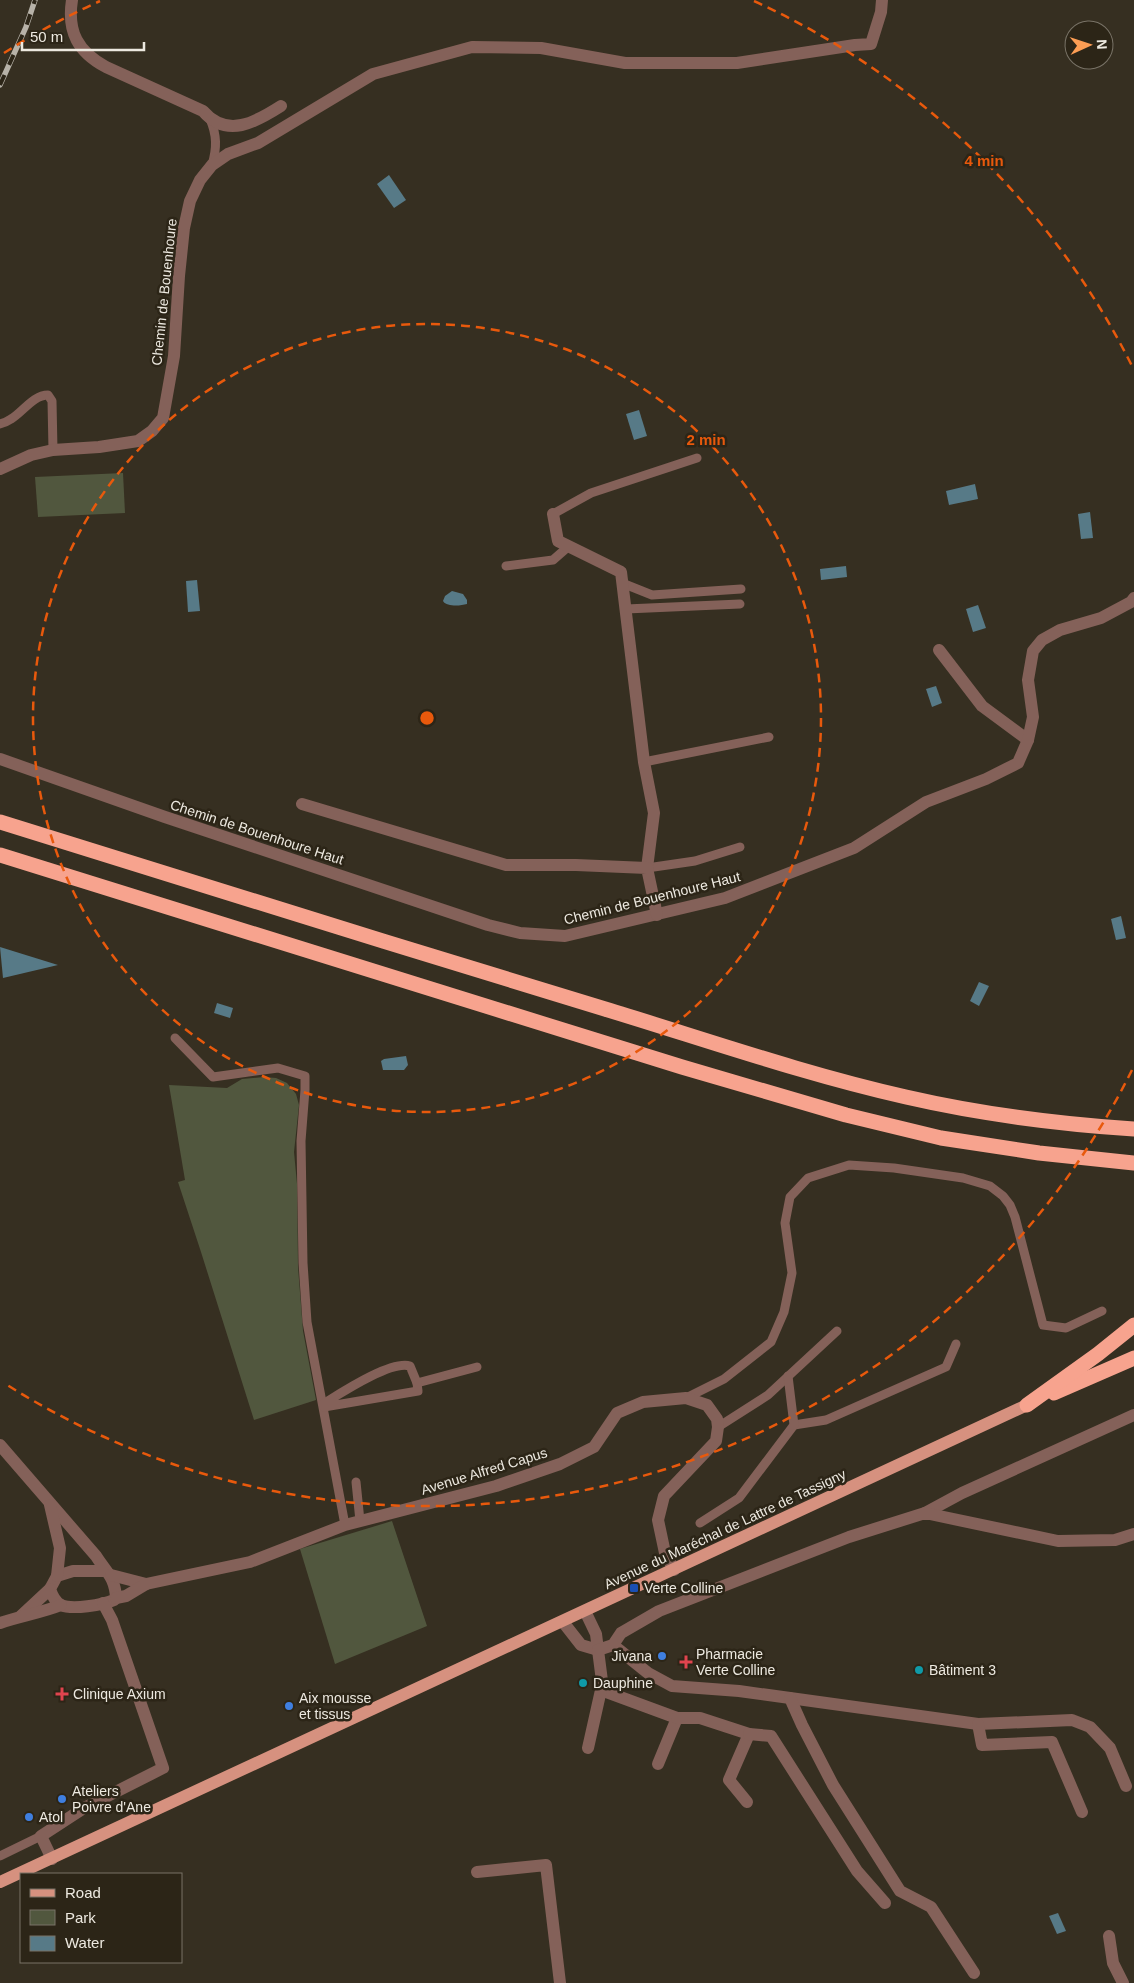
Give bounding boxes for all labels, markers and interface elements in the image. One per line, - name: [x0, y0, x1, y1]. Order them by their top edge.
- scale bar: [22, 20, 145, 52]
- north arrow: [1064, 20, 1114, 70]
- text: 50 m: [30, 28, 63, 45]
- text: N: [1094, 39, 1110, 50]
- text: 4 min: [964, 152, 1004, 169]
- street label: Chemin de Bouenhoure: [148, 217, 180, 366]
- text: 2 min: [686, 431, 726, 448]
- centre of rings: [418, 709, 436, 727]
- street label: Chemin de Bouenhoure Haut: [168, 796, 346, 868]
- street label: Chemin de Bouenhoure Haut: [562, 868, 742, 928]
- street label: Avenue Alfred Capus: [419, 1444, 549, 1498]
- street label: Avenue du Maréchal de Lattre de Tassigny: [602, 1466, 848, 1592]
- place label: Verte Colline: [644, 1580, 724, 1596]
- marker: Verte Colline: [628, 1582, 640, 1594]
- place label: Pharmacie Verte Colline: [696, 1646, 776, 1678]
- place label: Jivana: [612, 1648, 652, 1664]
- marker: Jivana: [656, 1650, 668, 1662]
- marker: Pharmacie Verte Colline: [680, 1656, 692, 1668]
- place label: Bâtiment 3: [929, 1662, 996, 1678]
- marker: Bâtiment 3: [913, 1664, 925, 1676]
- place label: Dauphine: [593, 1675, 653, 1691]
- marker: Dauphine: [577, 1677, 589, 1689]
- place label: Clinique Axium: [73, 1686, 166, 1702]
- marker: Clinique Axium: [55, 1687, 69, 1701]
- place label: Aix mousse et tissus: [299, 1690, 372, 1722]
- marker: Aix mousse et tissus: [283, 1700, 295, 1712]
- place label: Ateliers Poivre d'Ane: [72, 1783, 151, 1815]
- marker: Ateliers Poivre d'Ane: [56, 1793, 68, 1805]
- place label: Atol: [39, 1809, 63, 1825]
- marker: Atol: [23, 1811, 35, 1823]
- legend: [20, 1873, 182, 1963]
- text: Road: [65, 1884, 101, 1901]
- text: Park: [65, 1909, 96, 1926]
- text: Water: [65, 1934, 104, 1951]

